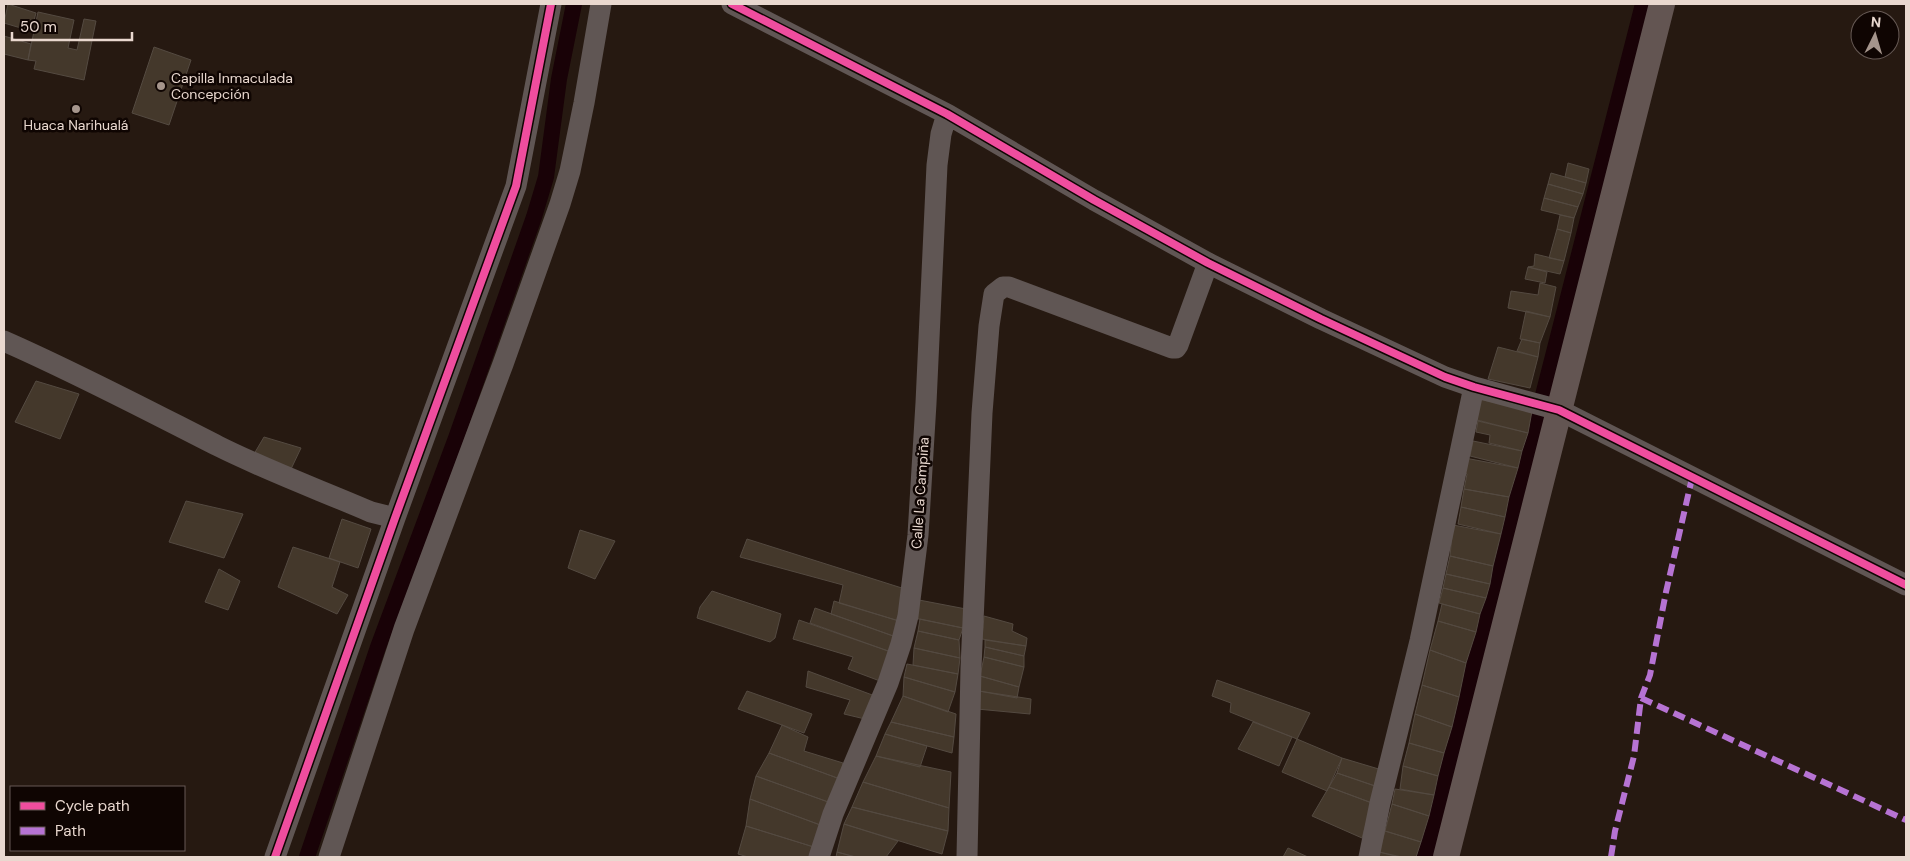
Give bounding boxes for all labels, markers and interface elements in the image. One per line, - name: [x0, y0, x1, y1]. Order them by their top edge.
- scale bar: [12, 10, 132, 42]
- north arrow: [1850, 10, 1900, 60]
- text: N: [1870, 13, 1882, 31]
- text: 50 m: [20, 17, 57, 37]
- place label: Capilla Inmaculada Concepción: [171, 69, 293, 103]
- marker: Capilla Inmaculada Concepción: [155, 80, 167, 92]
- marker: Huaca Narihualá: [70, 103, 82, 115]
- place label: Huaca Narihualá: [24, 116, 128, 134]
- street label: Calle La Campiña: [907, 436, 933, 550]
- legend: [10, 786, 185, 851]
- text: Cycle path: [55, 796, 130, 816]
- text: Path: [55, 821, 86, 841]

